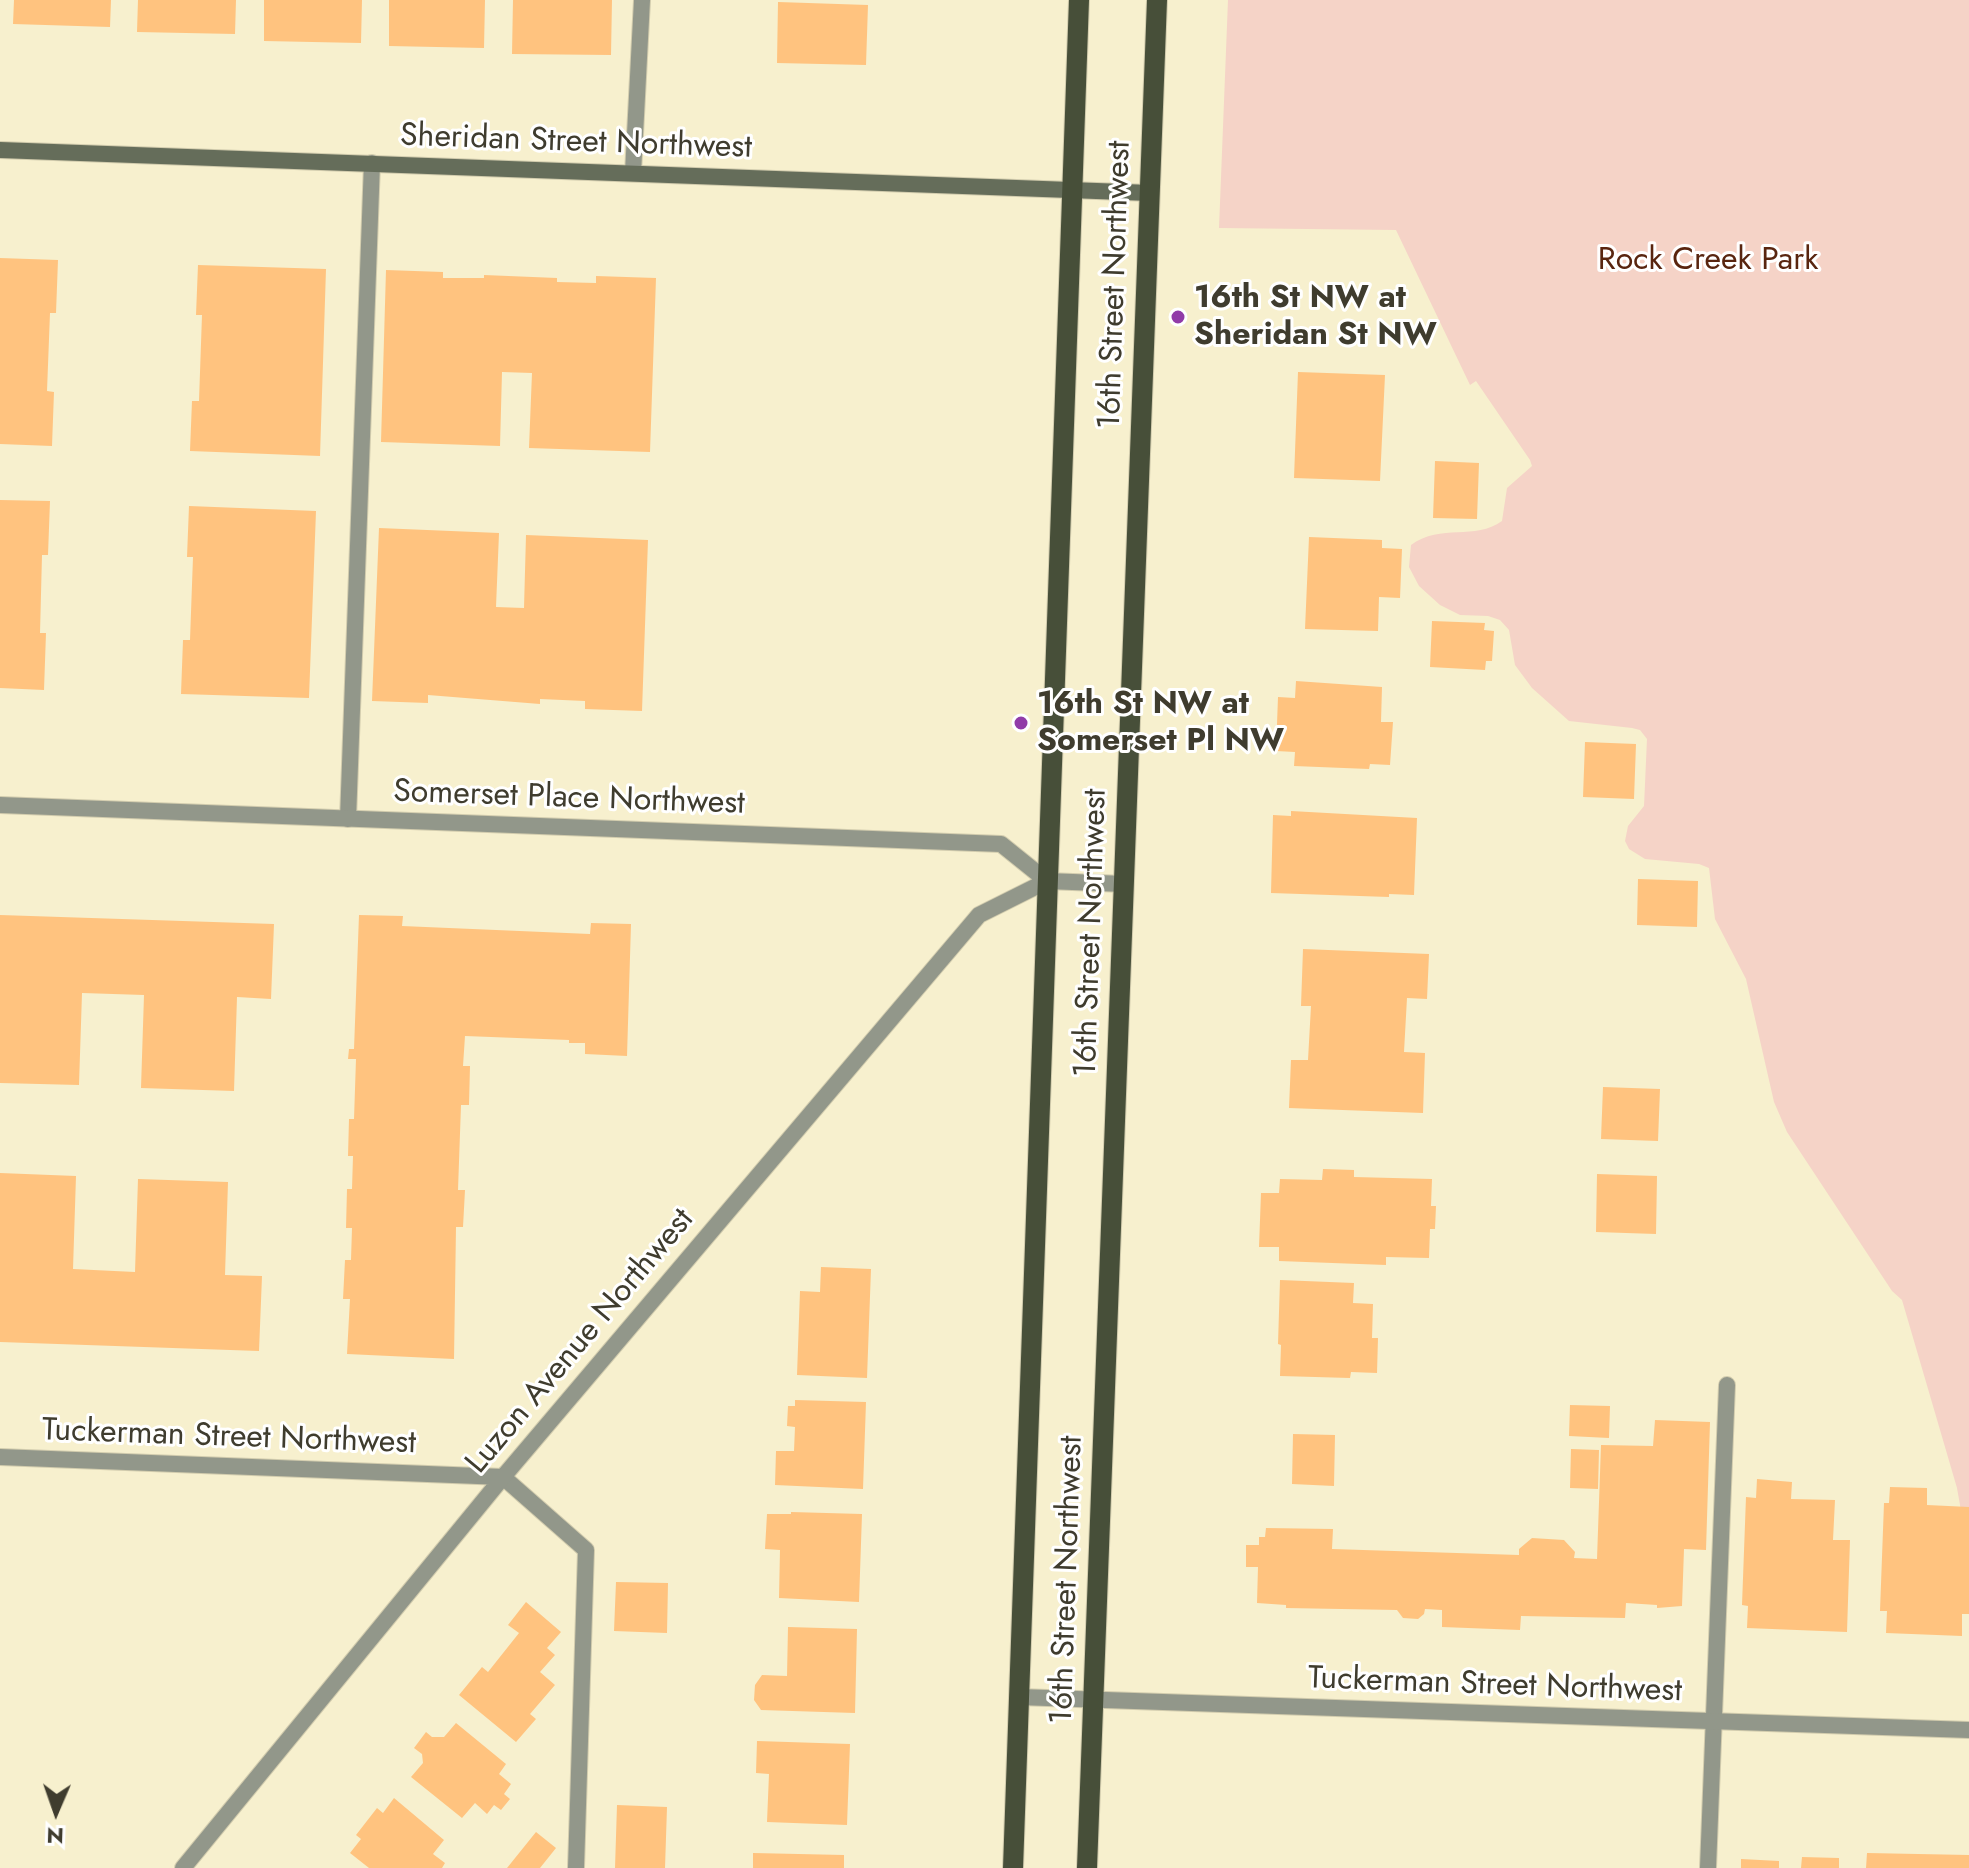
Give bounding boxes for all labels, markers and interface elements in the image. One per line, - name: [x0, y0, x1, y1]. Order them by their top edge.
- street label: Sheridan Street Northwest: [399, 118, 753, 168]
- street label: 16th Street Northwest: [1092, 140, 1140, 430]
- park label: Rock Creek Park: [1598, 242, 1818, 280]
- place label: 16th St NW at Sheridan St NW: [1194, 280, 1437, 355]
- marker: 16th St NW at Sheridan St NW: [1169, 308, 1187, 326]
- place label: 16th St NW at Somerset Pl NW: [1037, 686, 1284, 761]
- marker: 16th St NW at Somerset Pl NW: [1012, 714, 1030, 732]
- street label: Somerset Place Northwest: [393, 774, 745, 824]
- street label: 16th Street Northwest: [1068, 788, 1116, 1078]
- street label: Luzon Avenue Northwest: [459, 1202, 703, 1482]
- street label: Tuckerman Street Northwest: [41, 1412, 417, 1464]
- street label: 16th Street Northwest: [1044, 1435, 1092, 1725]
- street label: Tuckerman Street Northwest: [1307, 1660, 1683, 1712]
- north arrow: [16, 1772, 96, 1852]
- text: N: [46, 1820, 64, 1852]

